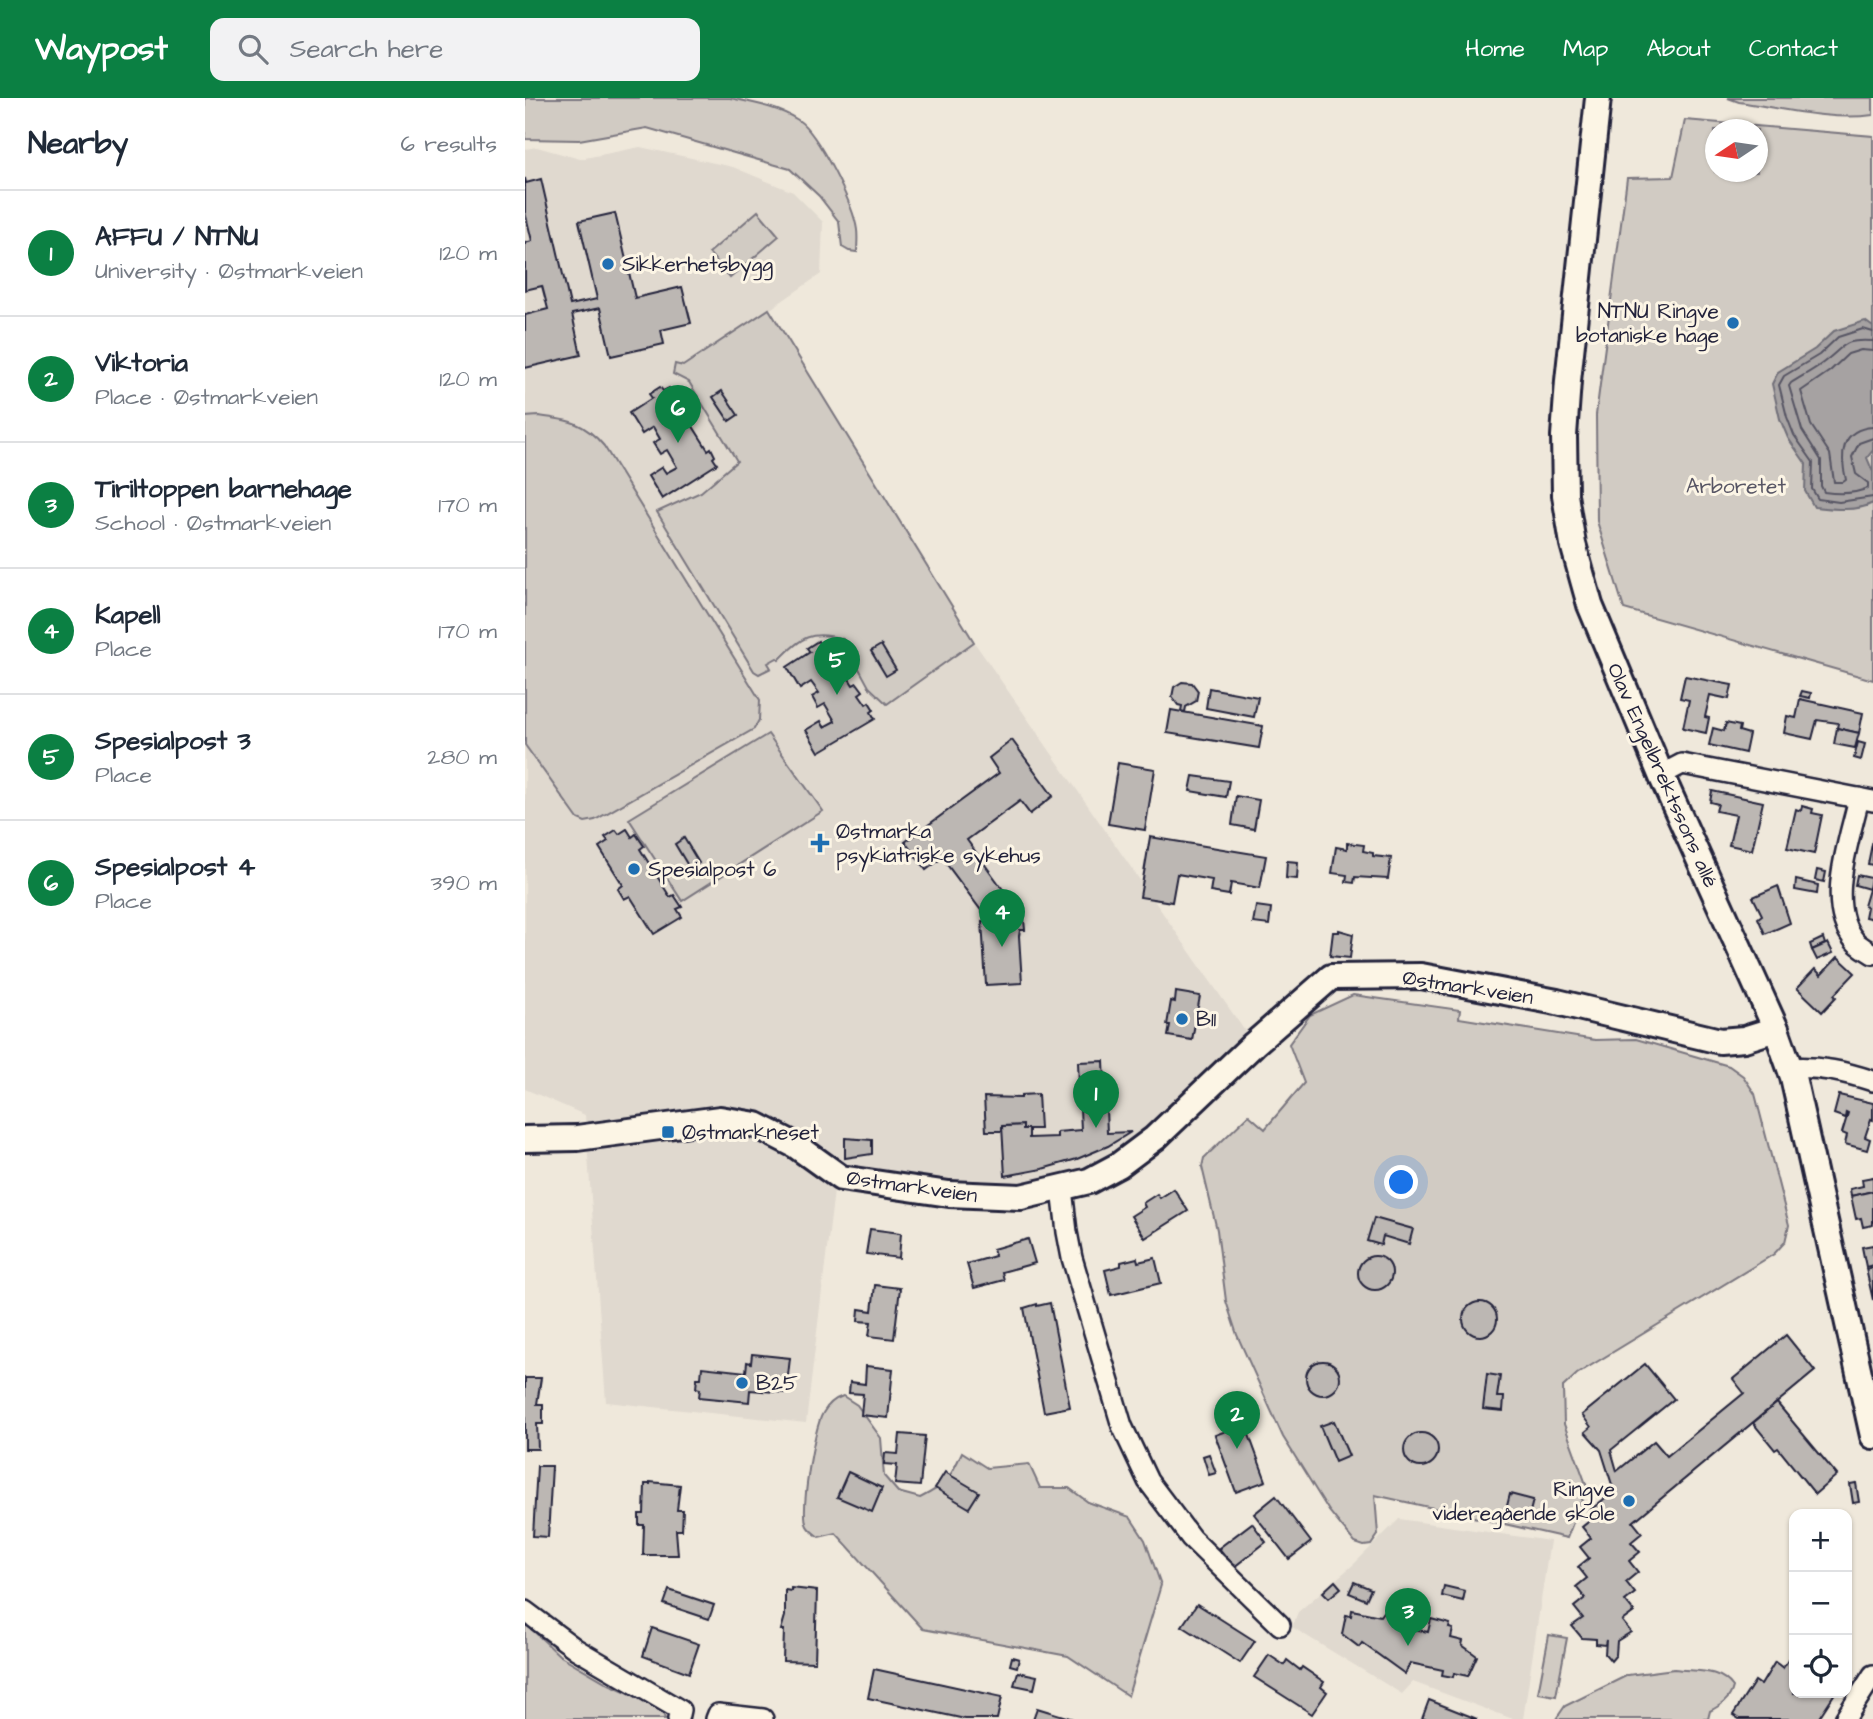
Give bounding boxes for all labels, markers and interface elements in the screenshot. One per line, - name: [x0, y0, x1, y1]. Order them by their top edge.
- search box: [210, 18, 700, 81]
- text: Waypost: [35, 26, 168, 72]
- icon: search: [234, 30, 272, 68]
- text: Search here: [290, 31, 443, 67]
- text: Home: [1465, 32, 1525, 66]
- text: Map: [1563, 32, 1608, 66]
- text: About: [1646, 32, 1711, 66]
- text: Contact: [1749, 32, 1838, 66]
- north arrow: [1705, 119, 1768, 182]
- text: Nearby: [28, 123, 128, 165]
- text: 6 results: [401, 128, 497, 160]
- text: AFFU / NTNU: [95, 219, 258, 255]
- text: 1: [50, 237, 52, 269]
- text: 120 m: [439, 237, 497, 269]
- place label: Sikkerhetsbygg: [622, 250, 773, 281]
- text: University · Østmarkveien: [95, 255, 363, 287]
- marker: Sikkerhetsbygg: [600, 256, 616, 272]
- place label: NTNU Ringve botaniske hage: [1576, 297, 1719, 352]
- marker: NTNU Ringve botaniske hage: [1725, 315, 1741, 331]
- text: Viktoria: [95, 345, 188, 381]
- text: 2: [44, 363, 58, 395]
- text: 120 m: [439, 363, 497, 395]
- text: Place · Østmarkveien: [95, 381, 318, 413]
- pin: 6: [655, 385, 701, 443]
- text: Tiriltoppen barnehage: [95, 471, 352, 507]
- park label: Arboretet: [1686, 472, 1786, 501]
- text: 3: [45, 489, 57, 521]
- text: 170 m: [438, 489, 497, 521]
- text: School · Østmarkveien: [95, 507, 331, 539]
- text: Kapell: [95, 597, 161, 633]
- text: 4: [43, 615, 59, 647]
- text: 170 m: [438, 615, 497, 647]
- text: Place: [95, 633, 152, 665]
- pin: 5: [814, 637, 860, 695]
- street label: Olav Engelbrektssons allé: [1598, 658, 1725, 893]
- text: Spesialpost 3: [95, 723, 251, 759]
- text: 5: [43, 741, 59, 773]
- text: 280 m: [427, 741, 497, 773]
- text: Place: [95, 759, 152, 791]
- place label: Østmarka psykiatriske sykehus: [836, 817, 1041, 872]
- marker: Østmarka psykiatriske sykehus: [810, 833, 830, 853]
- text: Spesialpost 4: [95, 849, 255, 885]
- place label: Spesialpost 6: [648, 855, 776, 885]
- marker: Spesialpost 6: [626, 861, 642, 877]
- text: 6: [44, 867, 58, 899]
- text: 390 m: [431, 867, 497, 899]
- text: Place: [95, 885, 152, 917]
- pin: 4: [979, 889, 1025, 947]
- street label: Østmarkveien: [1401, 963, 1535, 1012]
- place label: B11: [1196, 1005, 1217, 1034]
- marker: B11: [1174, 1011, 1190, 1027]
- pin: 1: [1073, 1070, 1119, 1128]
- place label: Østmarkneset: [682, 1118, 819, 1147]
- marker: Østmarkneset: [660, 1124, 676, 1140]
- street label: Østmarkveien: [845, 1163, 979, 1210]
- your location: [1384, 1165, 1418, 1199]
- place label: B25: [756, 1369, 798, 1398]
- marker: B25: [734, 1375, 750, 1391]
- pin: 2: [1214, 1391, 1260, 1449]
- place label: Ringve videregående skole: [1432, 1475, 1615, 1530]
- marker: Ringve videregående skole: [1621, 1493, 1637, 1509]
- map controls: [1789, 1509, 1852, 1698]
- button: +: [1789, 1509, 1852, 1572]
- button: −: [1789, 1572, 1852, 1635]
- pin: 3: [1385, 1588, 1431, 1646]
- button: locate: [1789, 1635, 1852, 1698]

